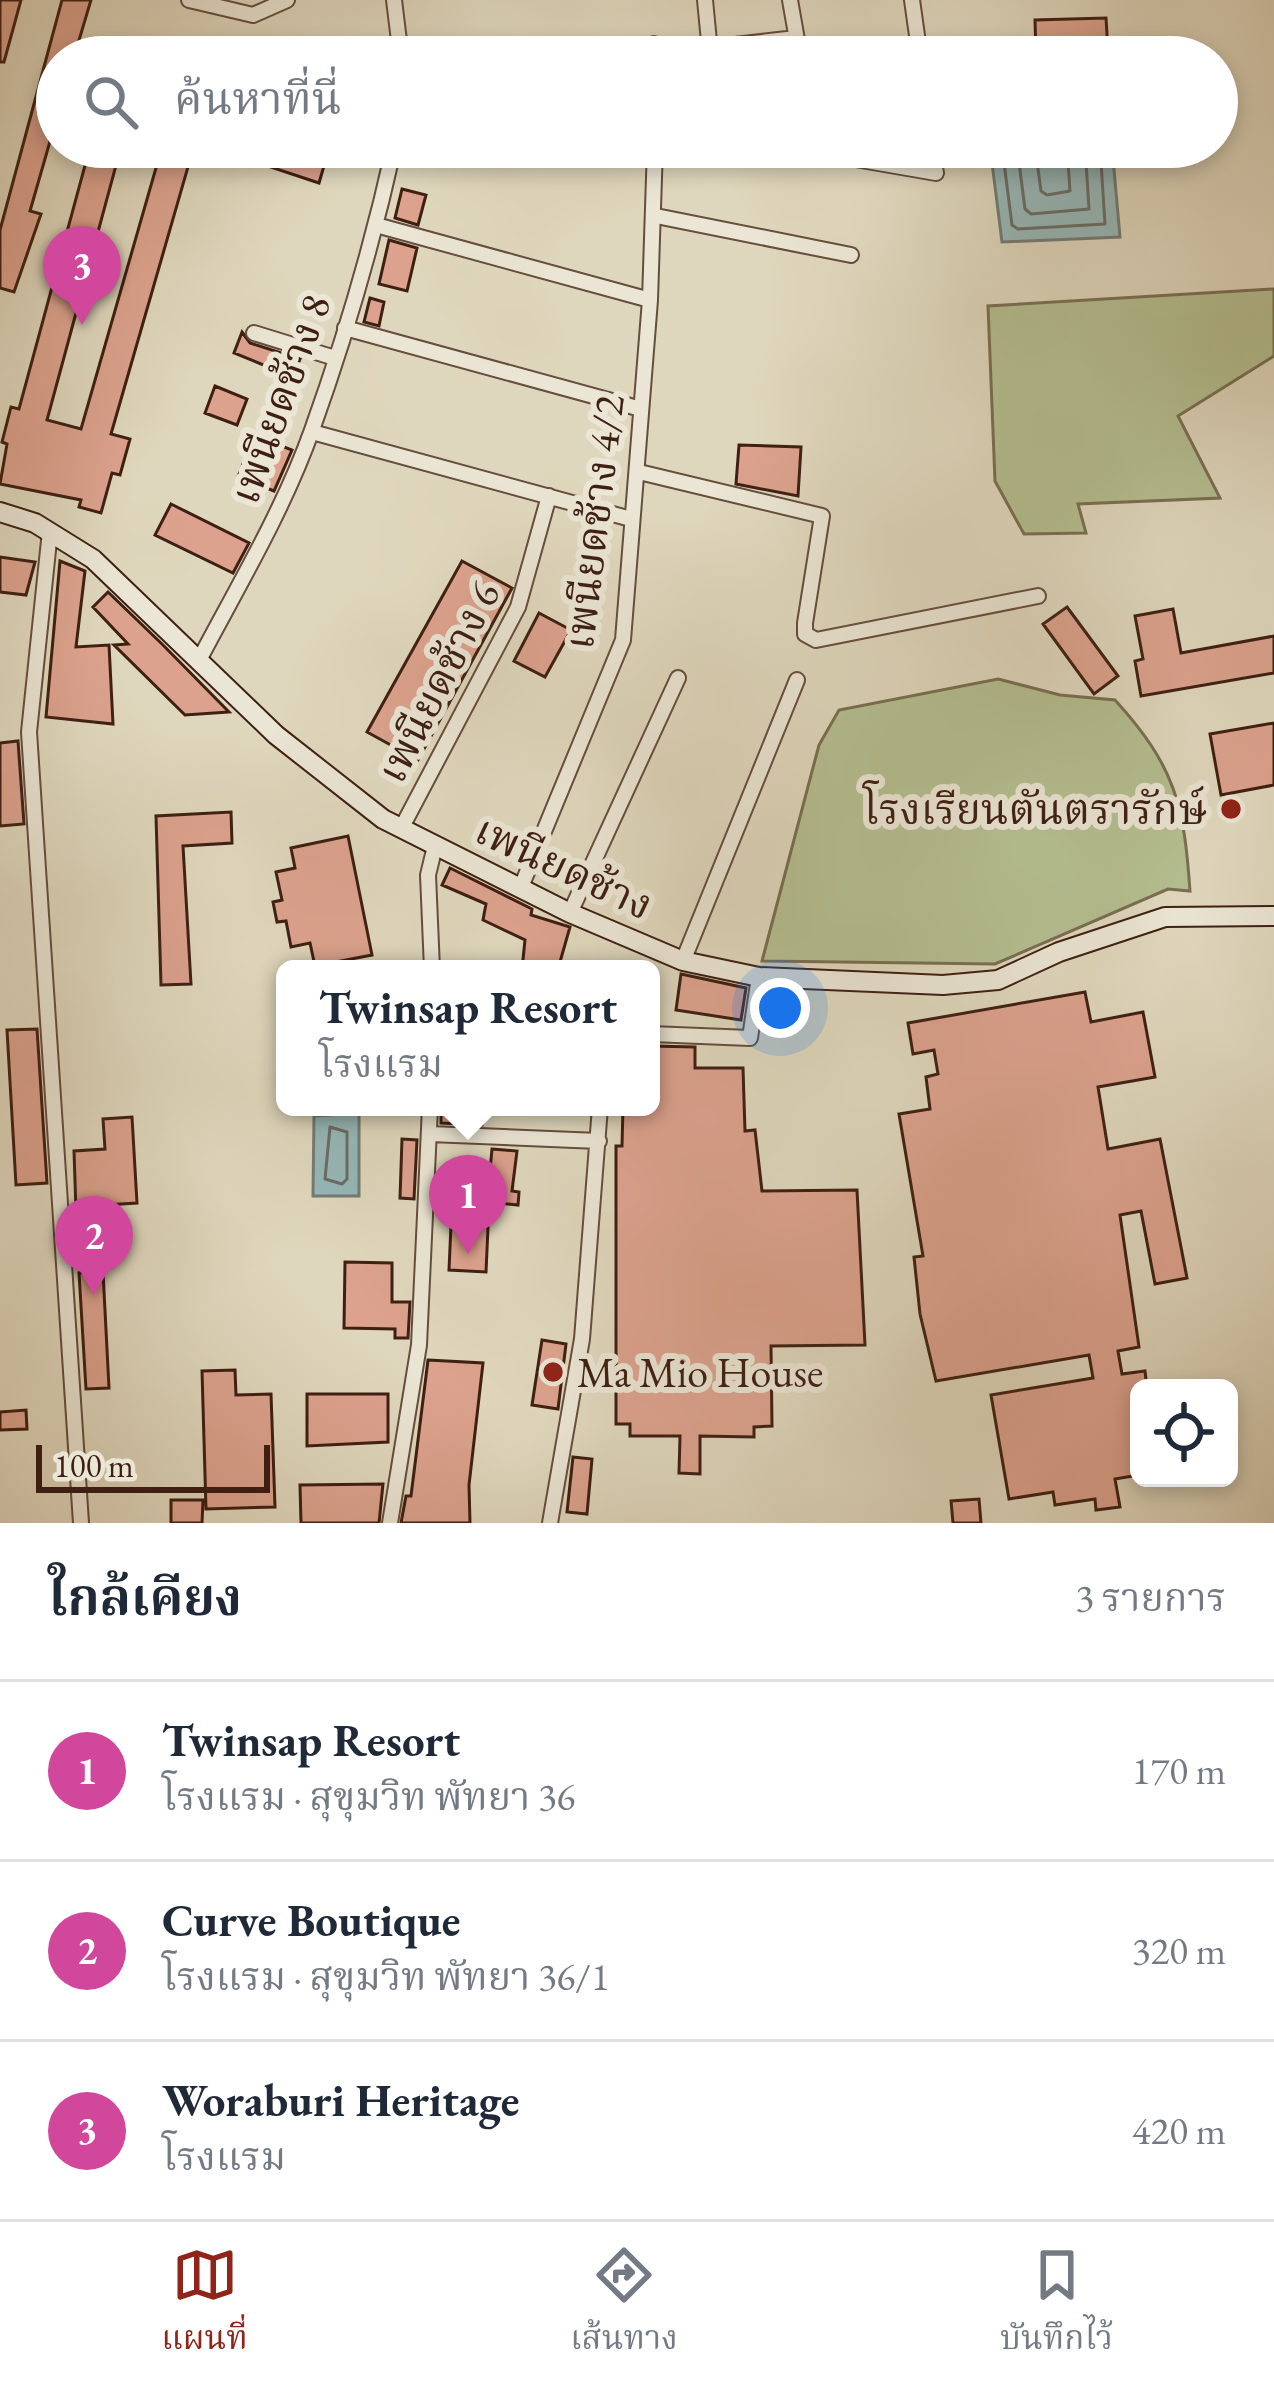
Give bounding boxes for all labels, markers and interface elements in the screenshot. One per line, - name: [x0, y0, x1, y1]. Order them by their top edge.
- search box: [36, 36, 1238, 168]
- icon: search: [78, 69, 144, 135]
- text: ค้นหาที่นี่: [174, 69, 342, 127]
- pin: 3: [43, 226, 121, 325]
- street label: เพนียดช้าง 8: [217, 287, 343, 511]
- street label: เพนียดช้าง 4/2: [551, 392, 637, 652]
- street label: เพนียดช้าง 6: [364, 572, 512, 792]
- place label: โรงเรียนตันตรารักษ์: [862, 780, 1207, 837]
- marker: โรงเรียนตันตรารักษ์: [1218, 796, 1244, 822]
- street label: เพนียดช้าง: [466, 802, 662, 932]
- popup: [276, 960, 660, 1116]
- text: Twinsap Resort: [319, 978, 617, 1036]
- your location: [750, 978, 810, 1038]
- text: โรงแรม: [319, 1038, 443, 1089]
- pin: 1: [429, 1155, 507, 1254]
- pin: 2: [55, 1196, 133, 1295]
- place label: Ma Mio House: [577, 1345, 823, 1400]
- marker: Ma Mio House: [540, 1359, 566, 1385]
- map controls: [1130, 1379, 1238, 1487]
- button: locate: [1130, 1379, 1238, 1487]
- scale bar: [36, 1439, 270, 1492]
- text: 100 m: [54, 1444, 134, 1487]
- text: ใกล้เคียง: [48, 1564, 242, 1630]
- text: 3 รายการ: [1075, 1572, 1226, 1623]
- text: Twinsap Resort: [162, 1711, 460, 1769]
- text: 1: [77, 1745, 97, 1796]
- text: 170 m: [1132, 1745, 1226, 1796]
- text: โรงแรม · สุขุมวิท พัทยา 36: [162, 1771, 575, 1822]
- text: Curve Boutique: [162, 1891, 461, 1949]
- text: 2: [77, 1925, 97, 1976]
- text: 320 m: [1132, 1925, 1226, 1976]
- text: โรงแรม · สุขุมวิท พัทยา 36/1: [162, 1951, 610, 2002]
- text: Woraburi Heritage: [162, 2071, 520, 2129]
- text: 3: [77, 2105, 97, 2156]
- text: 420 m: [1132, 2105, 1226, 2156]
- text: โรงแรม: [162, 2131, 286, 2182]
- tab: แผนที่: [161, 2242, 248, 2367]
- tab: เส้นทาง: [570, 2242, 678, 2367]
- tab: บันทึกไว้: [1000, 2242, 1113, 2367]

